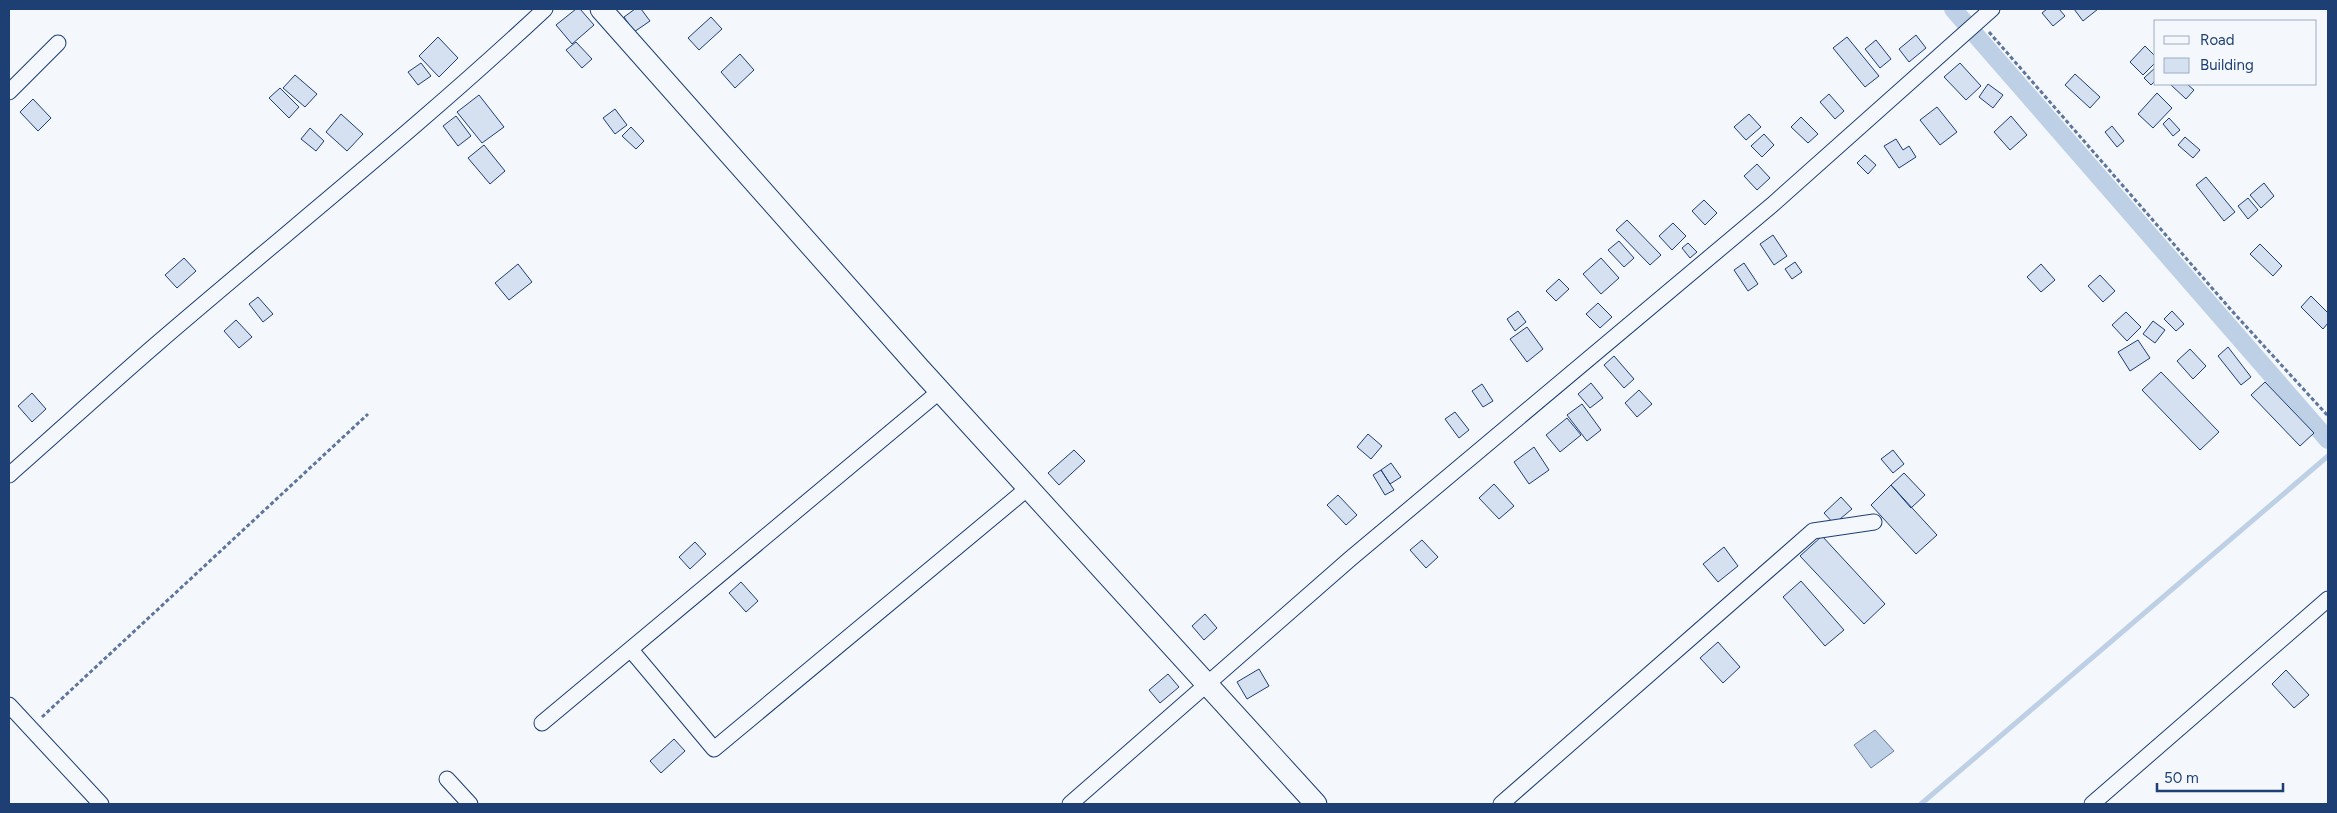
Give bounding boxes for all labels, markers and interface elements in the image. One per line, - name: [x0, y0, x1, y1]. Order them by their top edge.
- legend: [2154, 20, 2317, 85]
- text: Road: [2200, 31, 2235, 49]
- text: Building: [2200, 56, 2254, 74]
- scale bar: [2157, 760, 2283, 792]
- text: 50 m: [2164, 769, 2199, 787]

